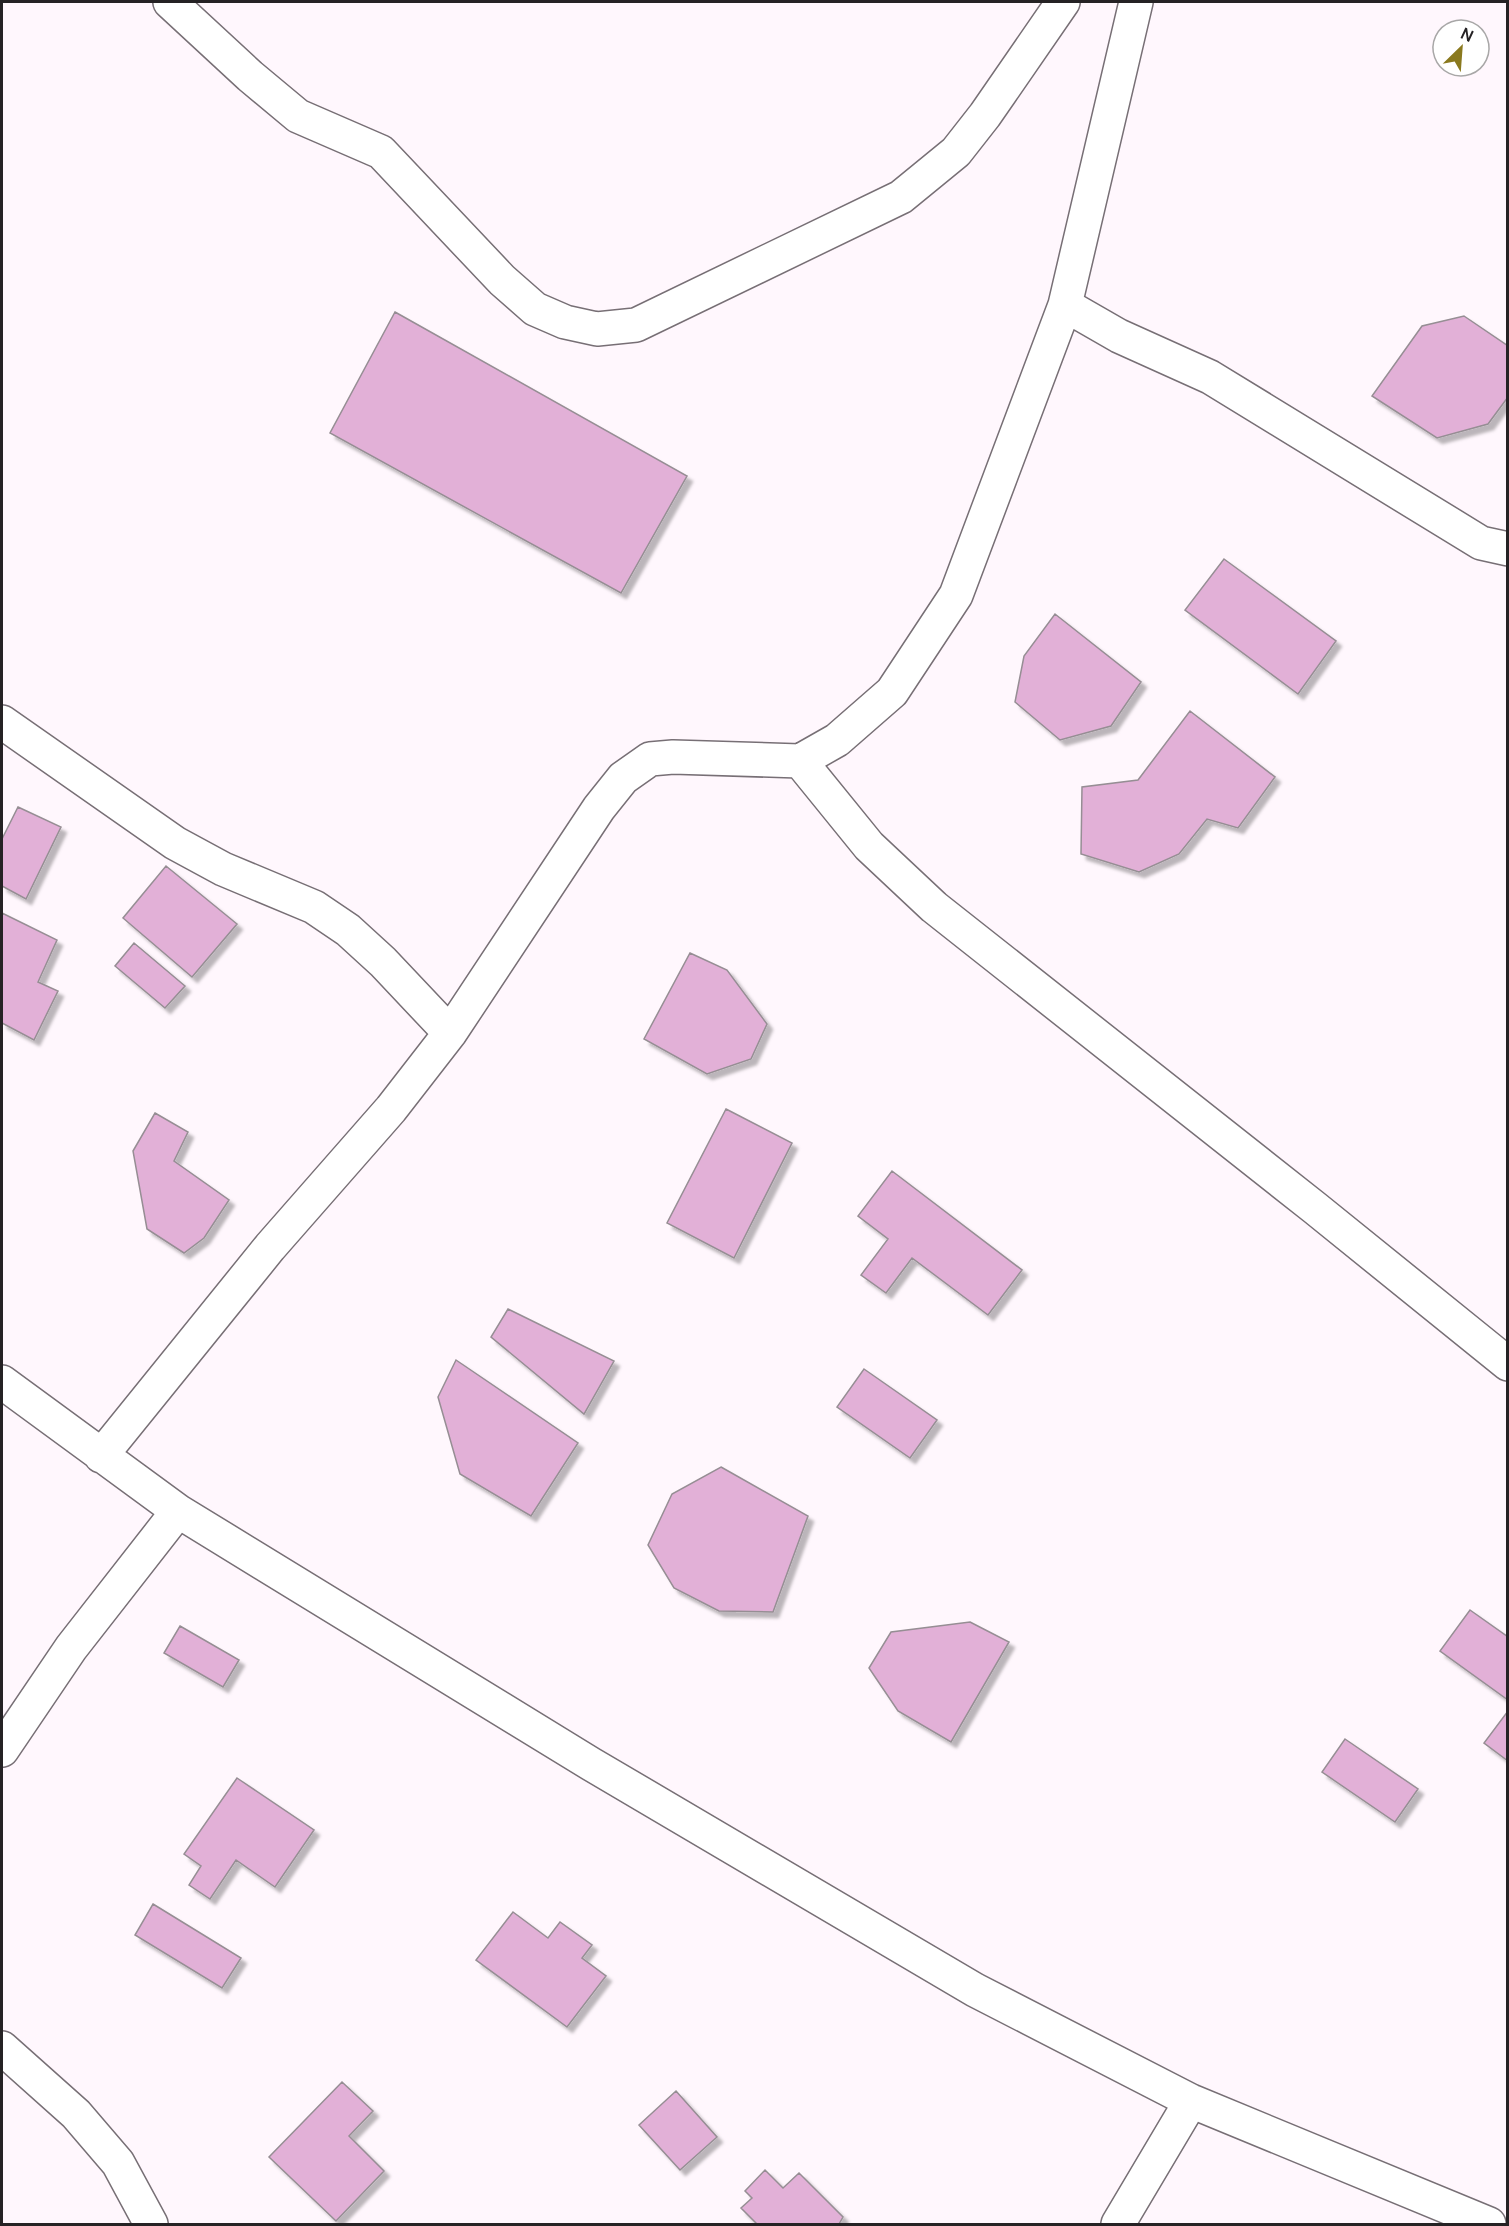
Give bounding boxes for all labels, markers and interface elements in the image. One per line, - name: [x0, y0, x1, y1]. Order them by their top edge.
- north arrow: [1431, 18, 1491, 78]
- text: N: [1457, 22, 1477, 47]

